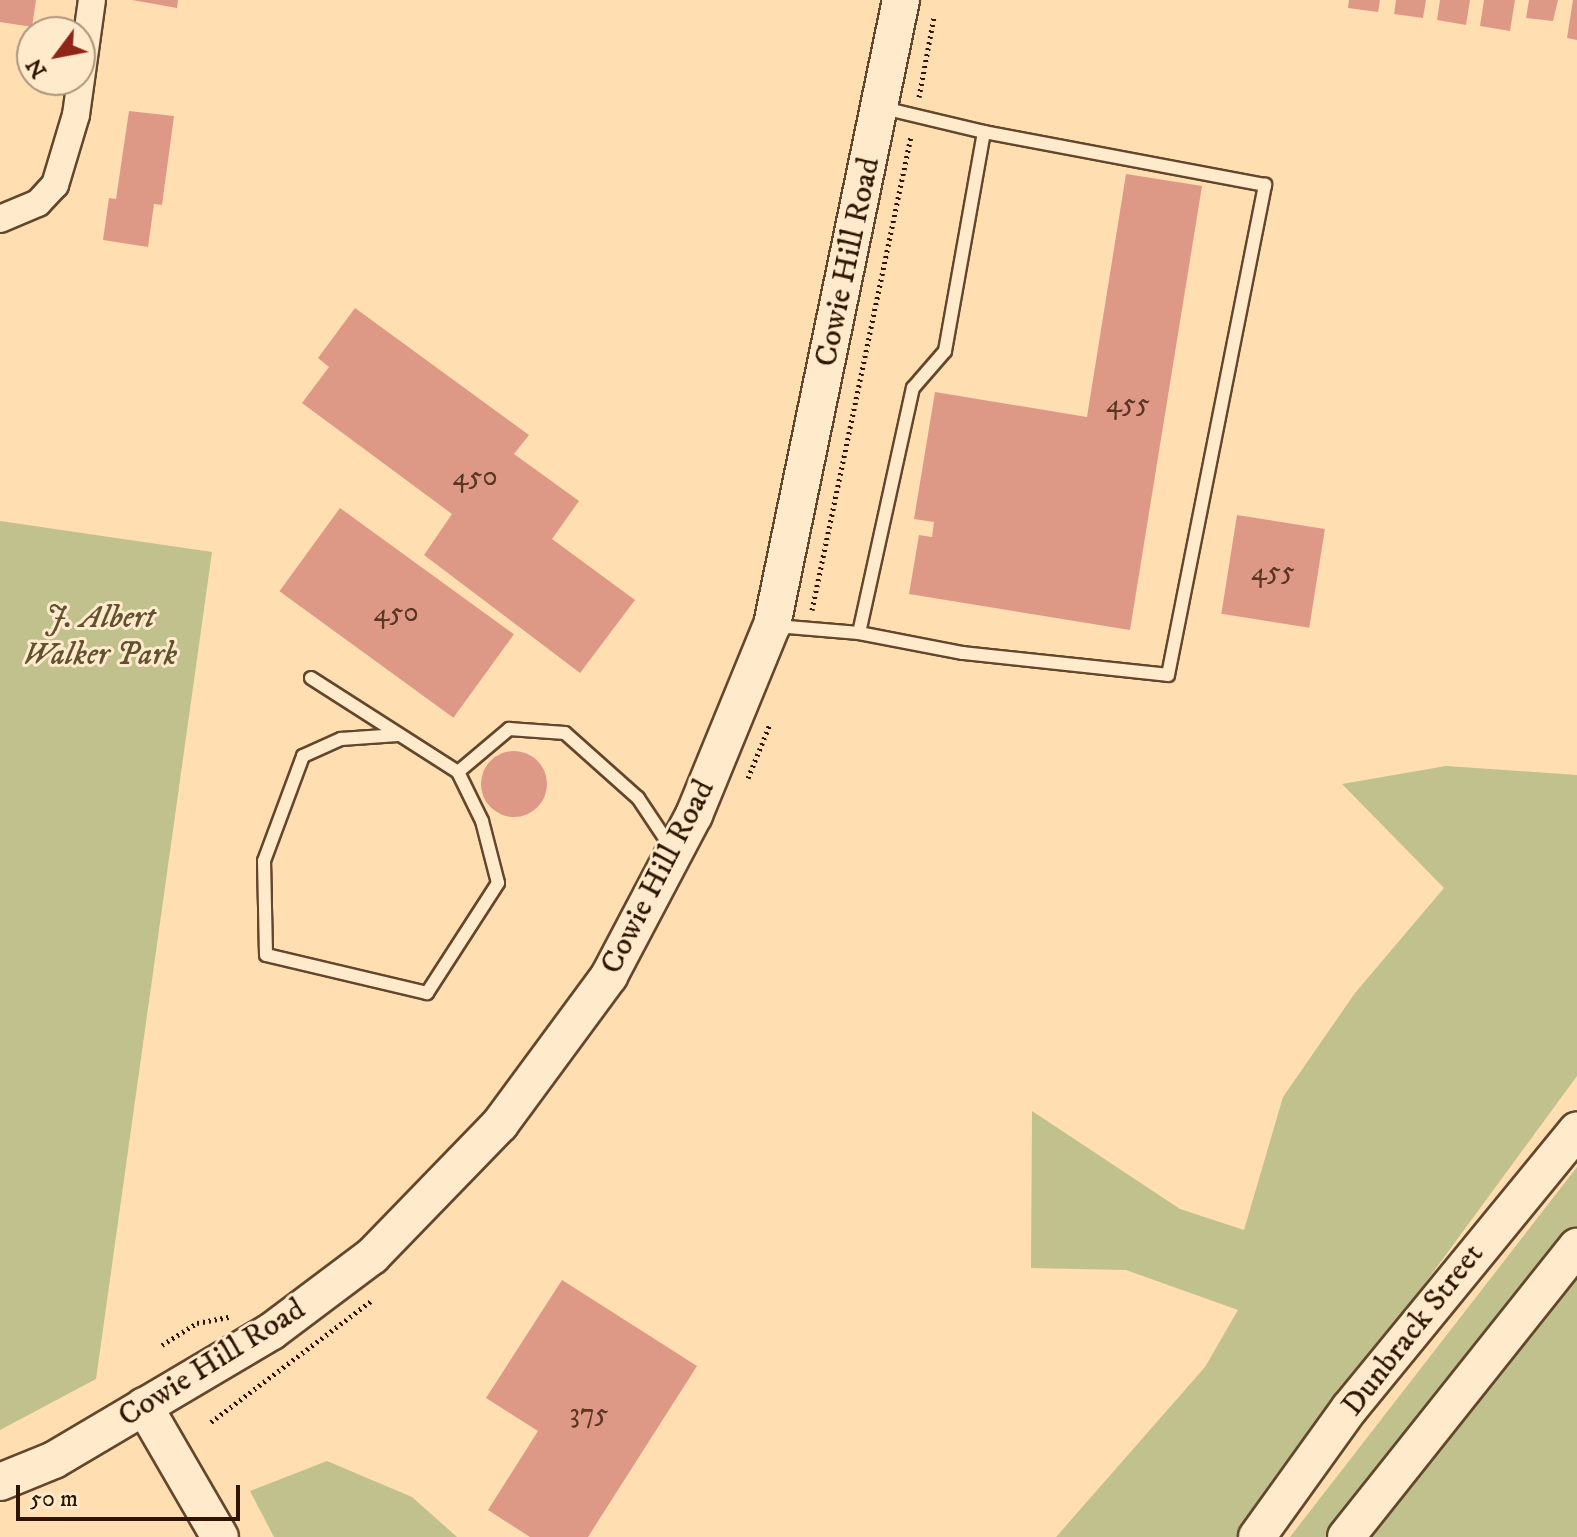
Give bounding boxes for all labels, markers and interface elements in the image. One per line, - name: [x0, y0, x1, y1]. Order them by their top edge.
- north arrow: [16, 16, 96, 96]
- text: N: [21, 53, 53, 83]
- street label: Cowie Hill Road: [807, 154, 889, 370]
- house number: 455: [1106, 387, 1150, 421]
- house number: 450: [453, 460, 497, 494]
- house number: 455: [1251, 555, 1295, 589]
- house number: 450: [374, 596, 418, 630]
- park label: J. Albert Walker Park: [23, 600, 177, 675]
- street label: Cowie Hill Road: [593, 773, 723, 981]
- street label: Dunbrack Street: [1334, 1236, 1492, 1424]
- street label: Cowie Hill Road: [111, 1290, 313, 1436]
- house number: 375: [569, 1397, 609, 1431]
- scale bar: [20, 1469, 244, 1519]
- text: 50 m: [30, 1484, 78, 1514]

